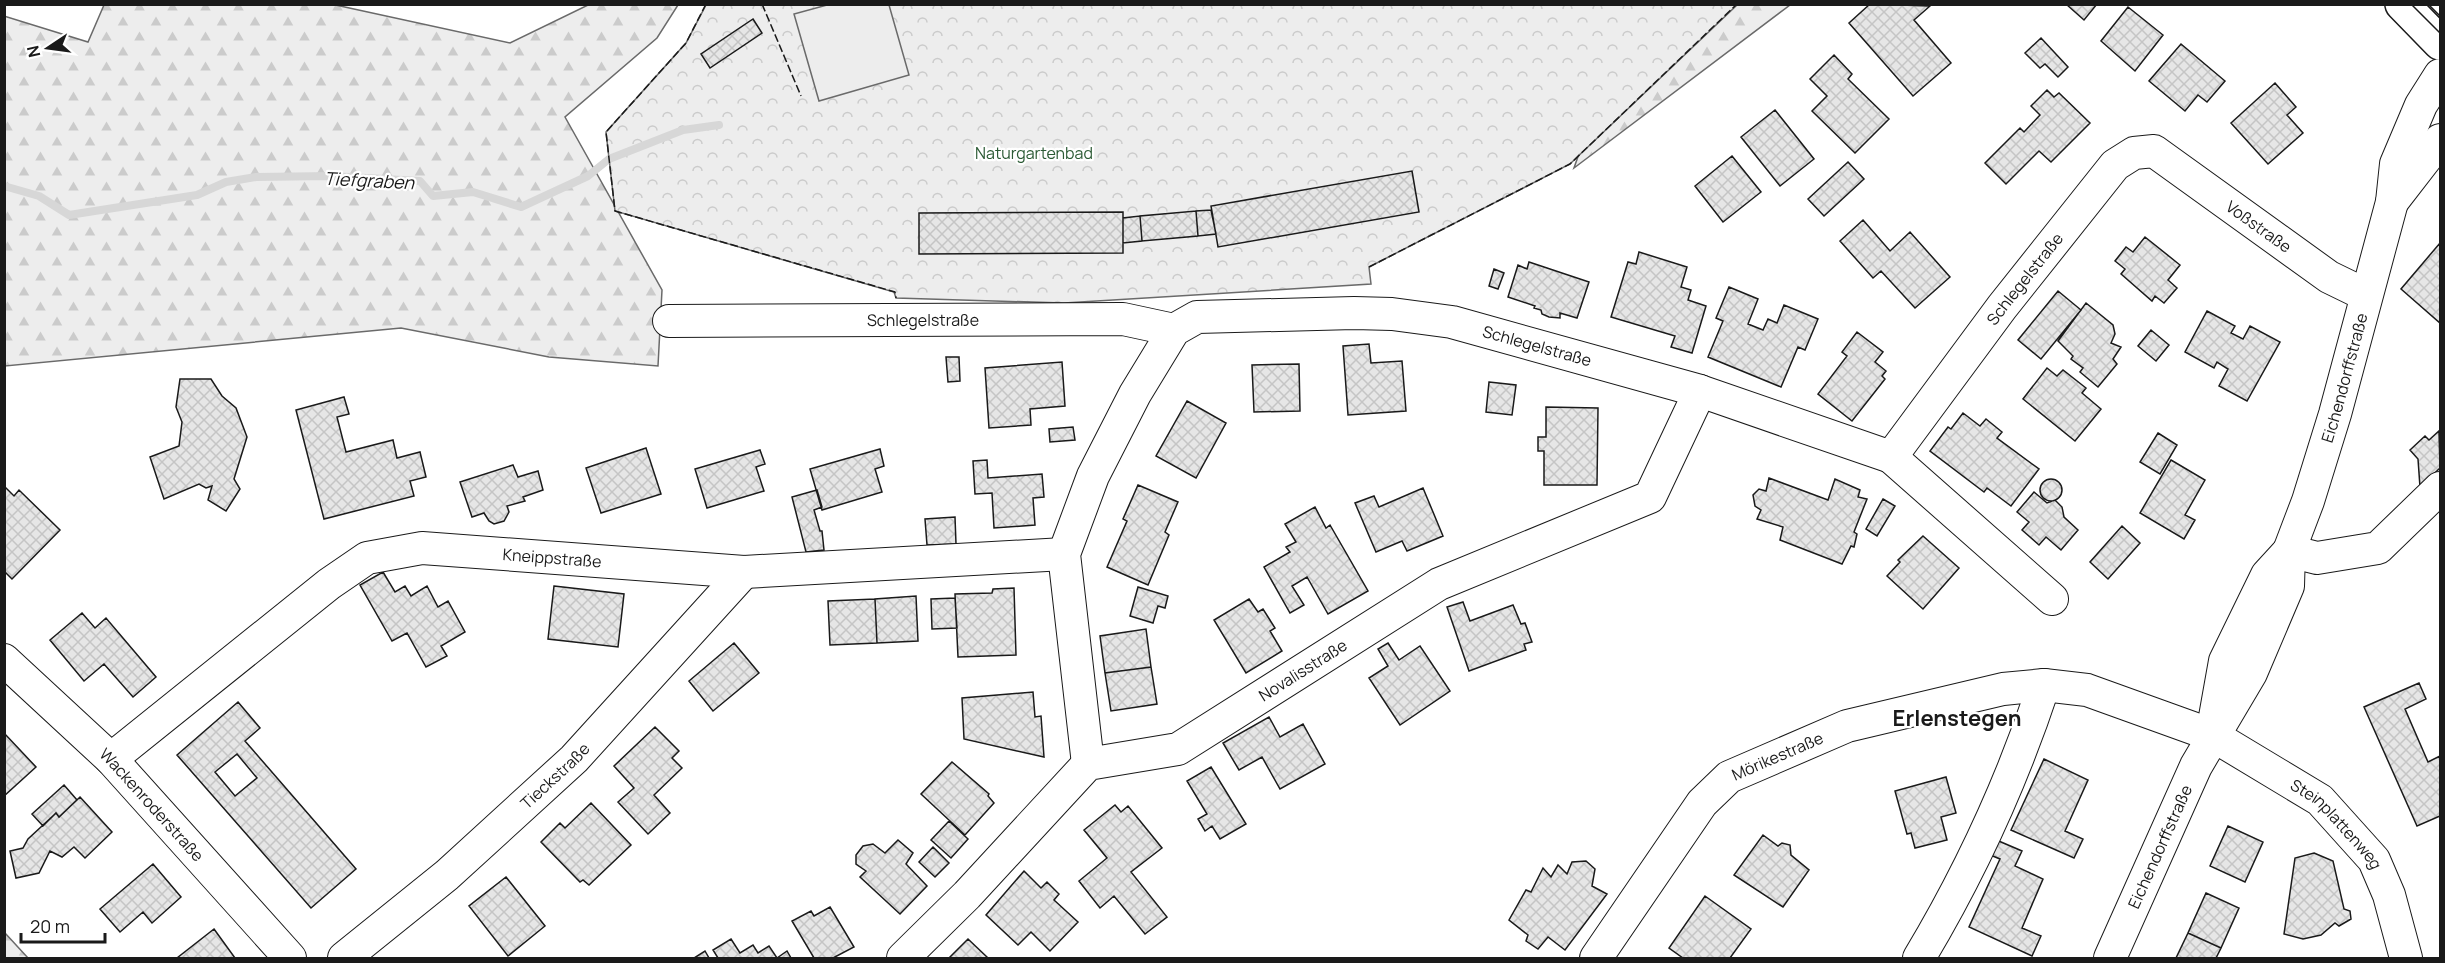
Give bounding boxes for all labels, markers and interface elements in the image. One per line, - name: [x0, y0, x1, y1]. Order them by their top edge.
- north arrow: [18, 18, 78, 78]
- text: N: [21, 43, 45, 59]
- park label: Naturgartenbad: [975, 142, 1093, 164]
- water label: Tiefgraben: [323, 166, 416, 194]
- street label: Voßstraße: [2222, 195, 2296, 258]
- street label: Schlegelstraße: [1981, 228, 2068, 329]
- street label: Schlegelstraße: [867, 309, 979, 331]
- street label: Eichendorffstraße: [2316, 311, 2373, 445]
- street label: Schlegelstraße: [1480, 320, 1594, 371]
- street label: Kneippstraße: [502, 543, 602, 572]
- street label: Novalisstraße: [1254, 634, 1351, 706]
- district label: Erlenstegen: [1893, 703, 2021, 733]
- street label: Mörikestraße: [1728, 727, 1827, 786]
- street label: Tieckstraße: [516, 738, 595, 814]
- street label: Wackenroderstraße: [95, 743, 209, 866]
- street label: Steinplattenweg: [2286, 774, 2388, 872]
- street label: Eichendorffstraße: [2123, 781, 2197, 912]
- scale bar: [21, 906, 105, 944]
- text: 20 m: [30, 914, 70, 938]

